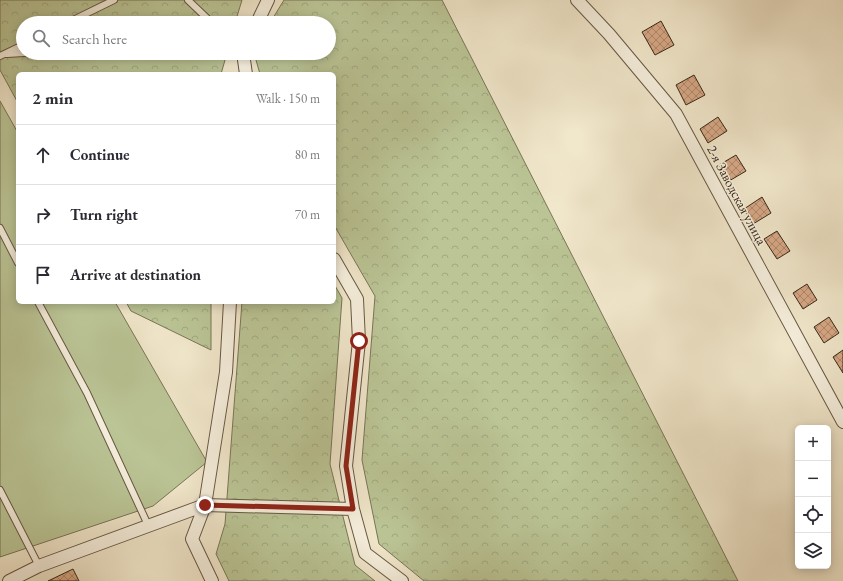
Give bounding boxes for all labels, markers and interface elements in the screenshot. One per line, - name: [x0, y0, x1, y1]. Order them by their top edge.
- search box: [16, 16, 336, 60]
- icon: search: [30, 27, 52, 49]
- text: Search here: [62, 29, 127, 48]
- text: 2 min: [32, 87, 73, 109]
- text: Walk · 150 m: [256, 90, 320, 107]
- street label: 2-я Заводская улица: [703, 142, 771, 248]
- icon: ahead: [32, 144, 54, 166]
- text: Continue: [70, 145, 130, 164]
- text: 80 m: [295, 146, 320, 163]
- icon: right: [32, 204, 54, 226]
- text: Turn right: [70, 205, 138, 224]
- text: 70 m: [295, 206, 320, 223]
- icon: arrive: [32, 264, 54, 286]
- text: Arrive at destination: [70, 265, 201, 284]
- route start: [350, 332, 368, 350]
- map controls: [795, 425, 831, 569]
- button: +: [795, 425, 831, 461]
- button: −: [795, 461, 831, 497]
- route end: [196, 496, 214, 514]
- button: locate: [795, 497, 831, 533]
- button: layers: [795, 533, 831, 569]

